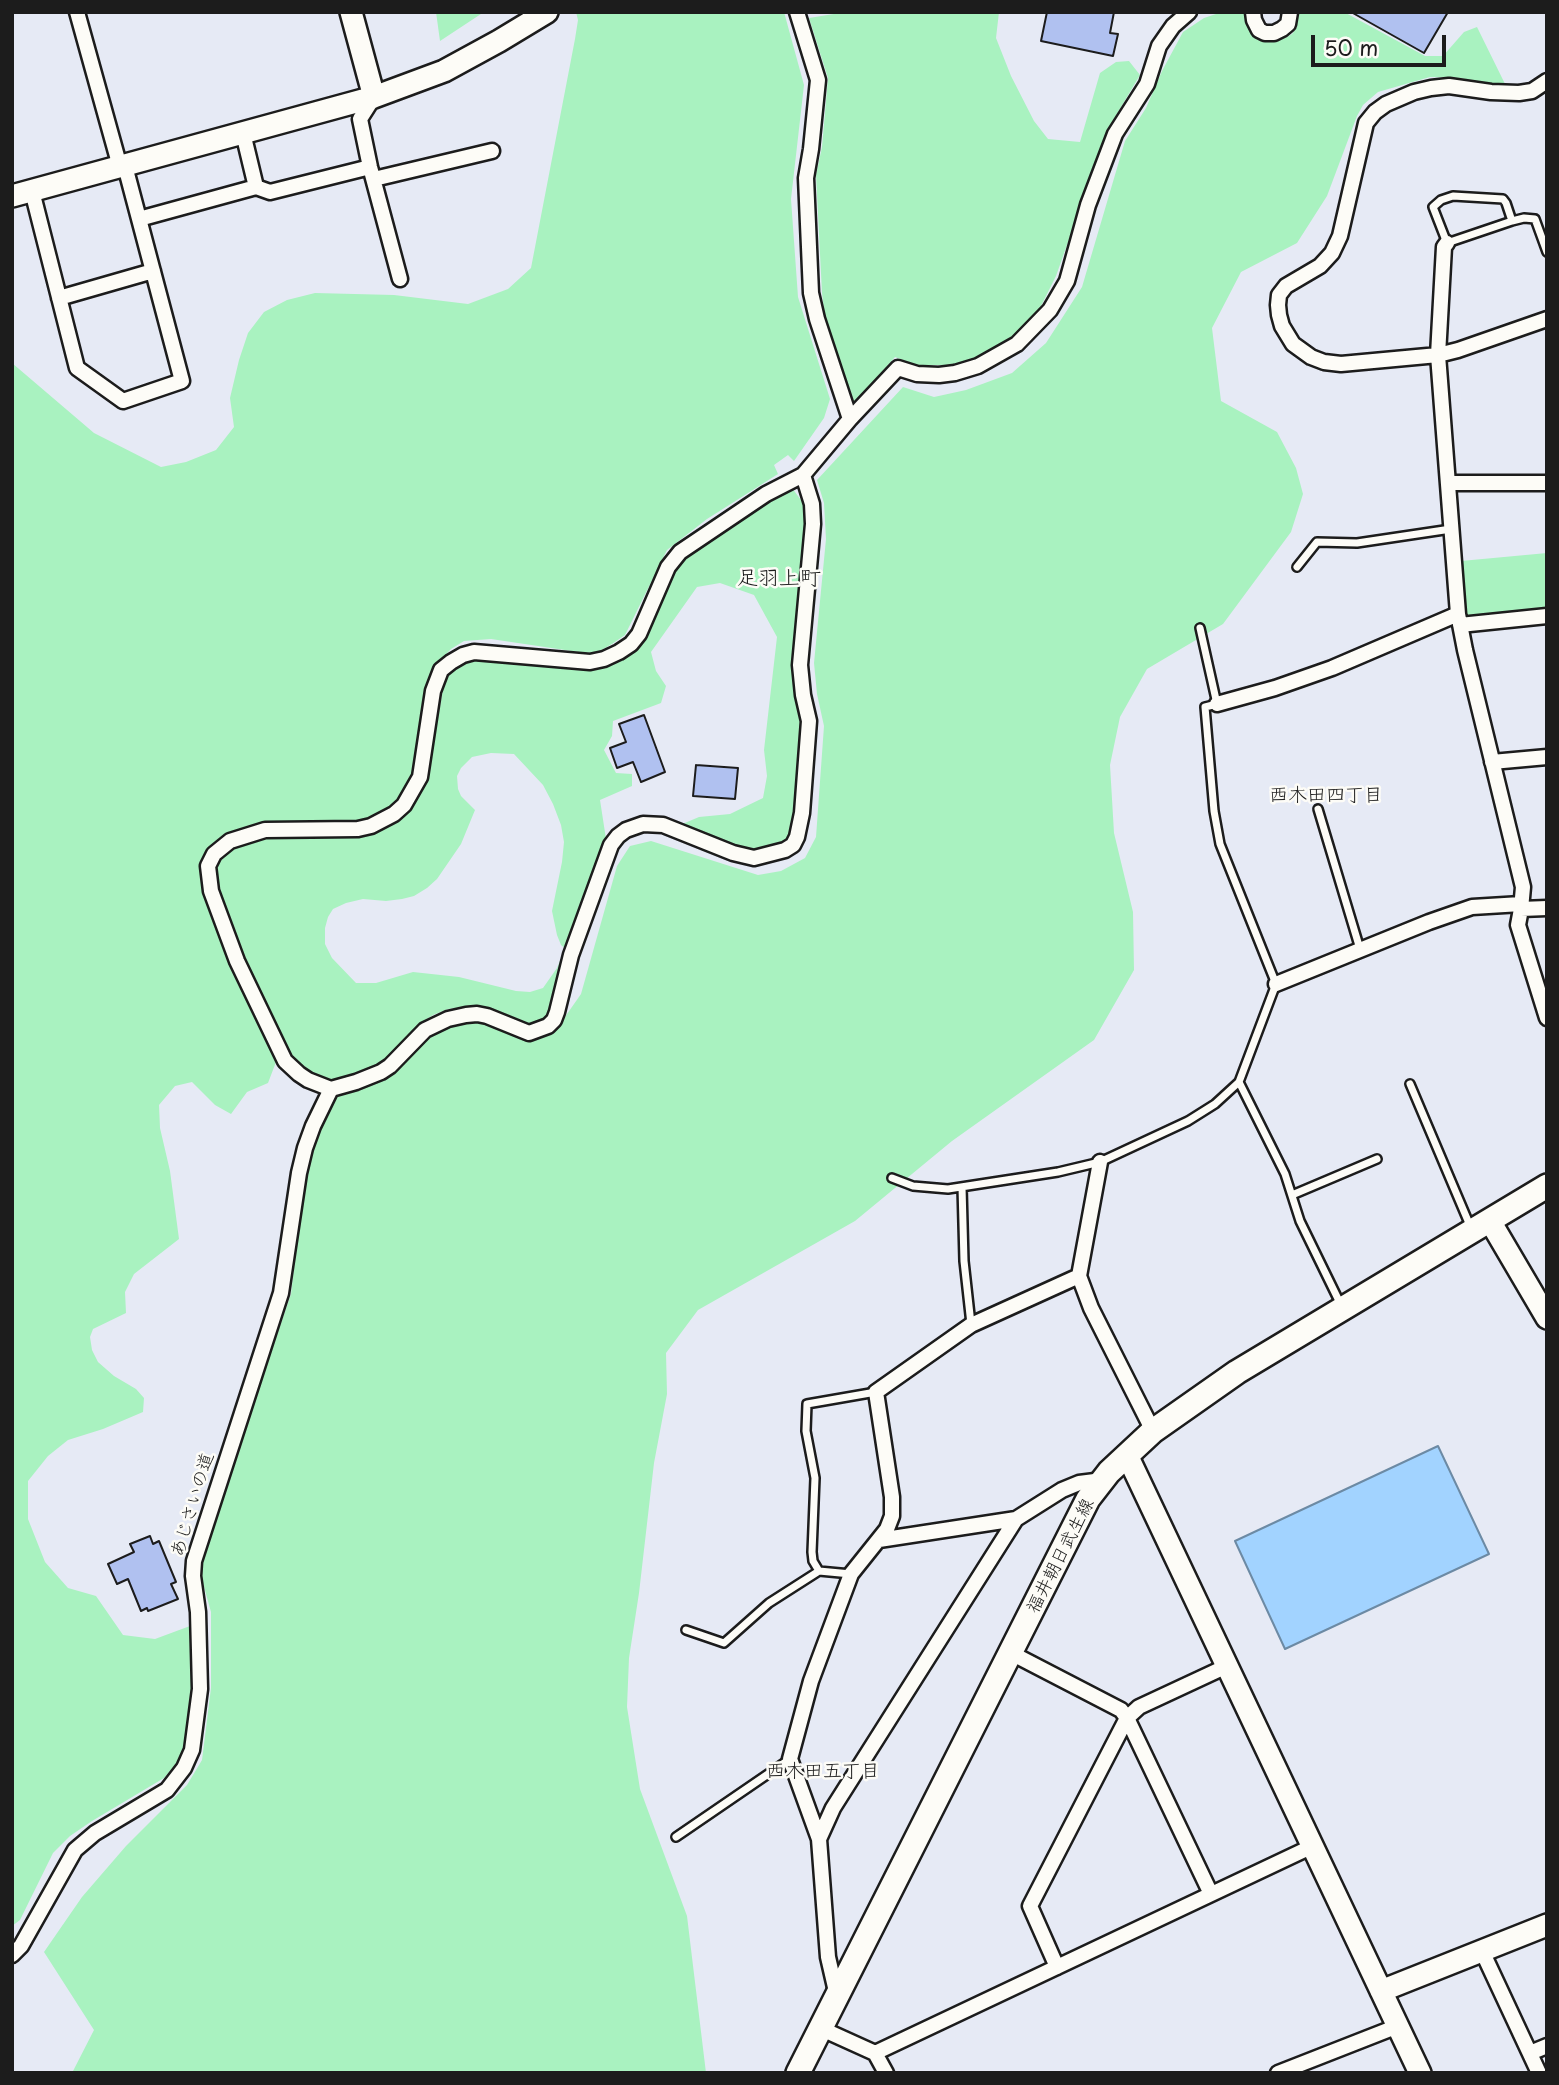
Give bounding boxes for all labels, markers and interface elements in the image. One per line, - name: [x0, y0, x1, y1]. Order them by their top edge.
- scale bar: [1314, 21, 1449, 65]
- text: 50 m: [1324, 31, 1378, 63]
- district label: 足羽上町: [737, 566, 821, 592]
- district label: 西木田四丁目: [1269, 785, 1383, 807]
- street label: あじさいの道: [167, 1450, 219, 1560]
- street label: 福井朝日武生線: [1023, 1495, 1099, 1617]
- district label: 西木田五丁目: [766, 1761, 880, 1783]

